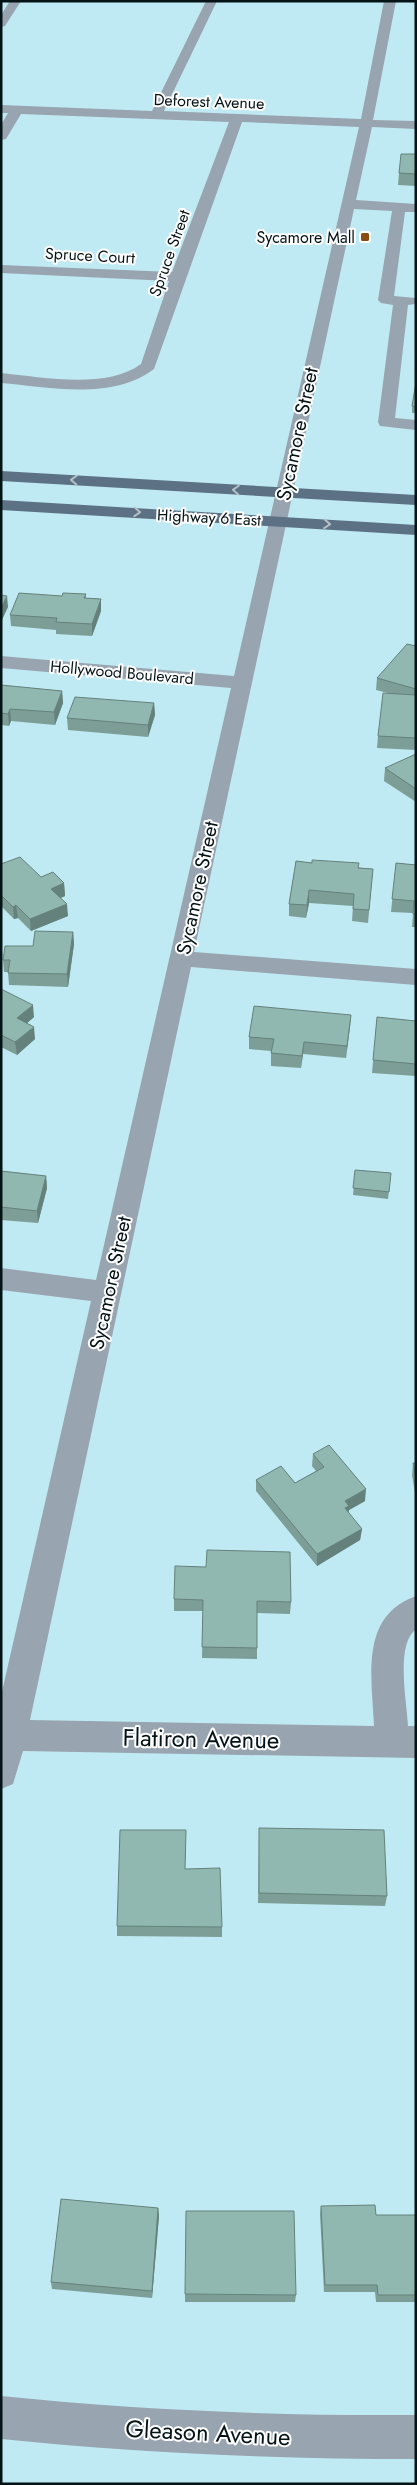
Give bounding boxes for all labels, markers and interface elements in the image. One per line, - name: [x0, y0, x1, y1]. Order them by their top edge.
- street label: Deforest Avenue: [153, 88, 265, 115]
- street label: Spruce Street: [143, 207, 196, 300]
- place label: Sycamore Mall: [257, 226, 355, 249]
- marker: Sycamore Mall: [359, 231, 371, 243]
- street label: Spruce Court: [44, 242, 136, 269]
- street label: Sycamore Street: [269, 365, 326, 504]
- one-way arrow: [69, 475, 77, 486]
- one-way arrow: [232, 484, 240, 495]
- street label: Highway 6 East: [156, 503, 262, 532]
- one-way arrow: [134, 507, 142, 518]
- one-way arrow: [323, 518, 331, 529]
- street label: Hollywood Boulevard: [49, 655, 195, 690]
- street label: Sycamore Street: [169, 819, 226, 958]
- street label: Sycamore Street: [82, 1214, 139, 1353]
- street label: Flatiron Avenue: [122, 1720, 280, 1757]
- street label: Gleason Avenue: [125, 2411, 292, 2454]

